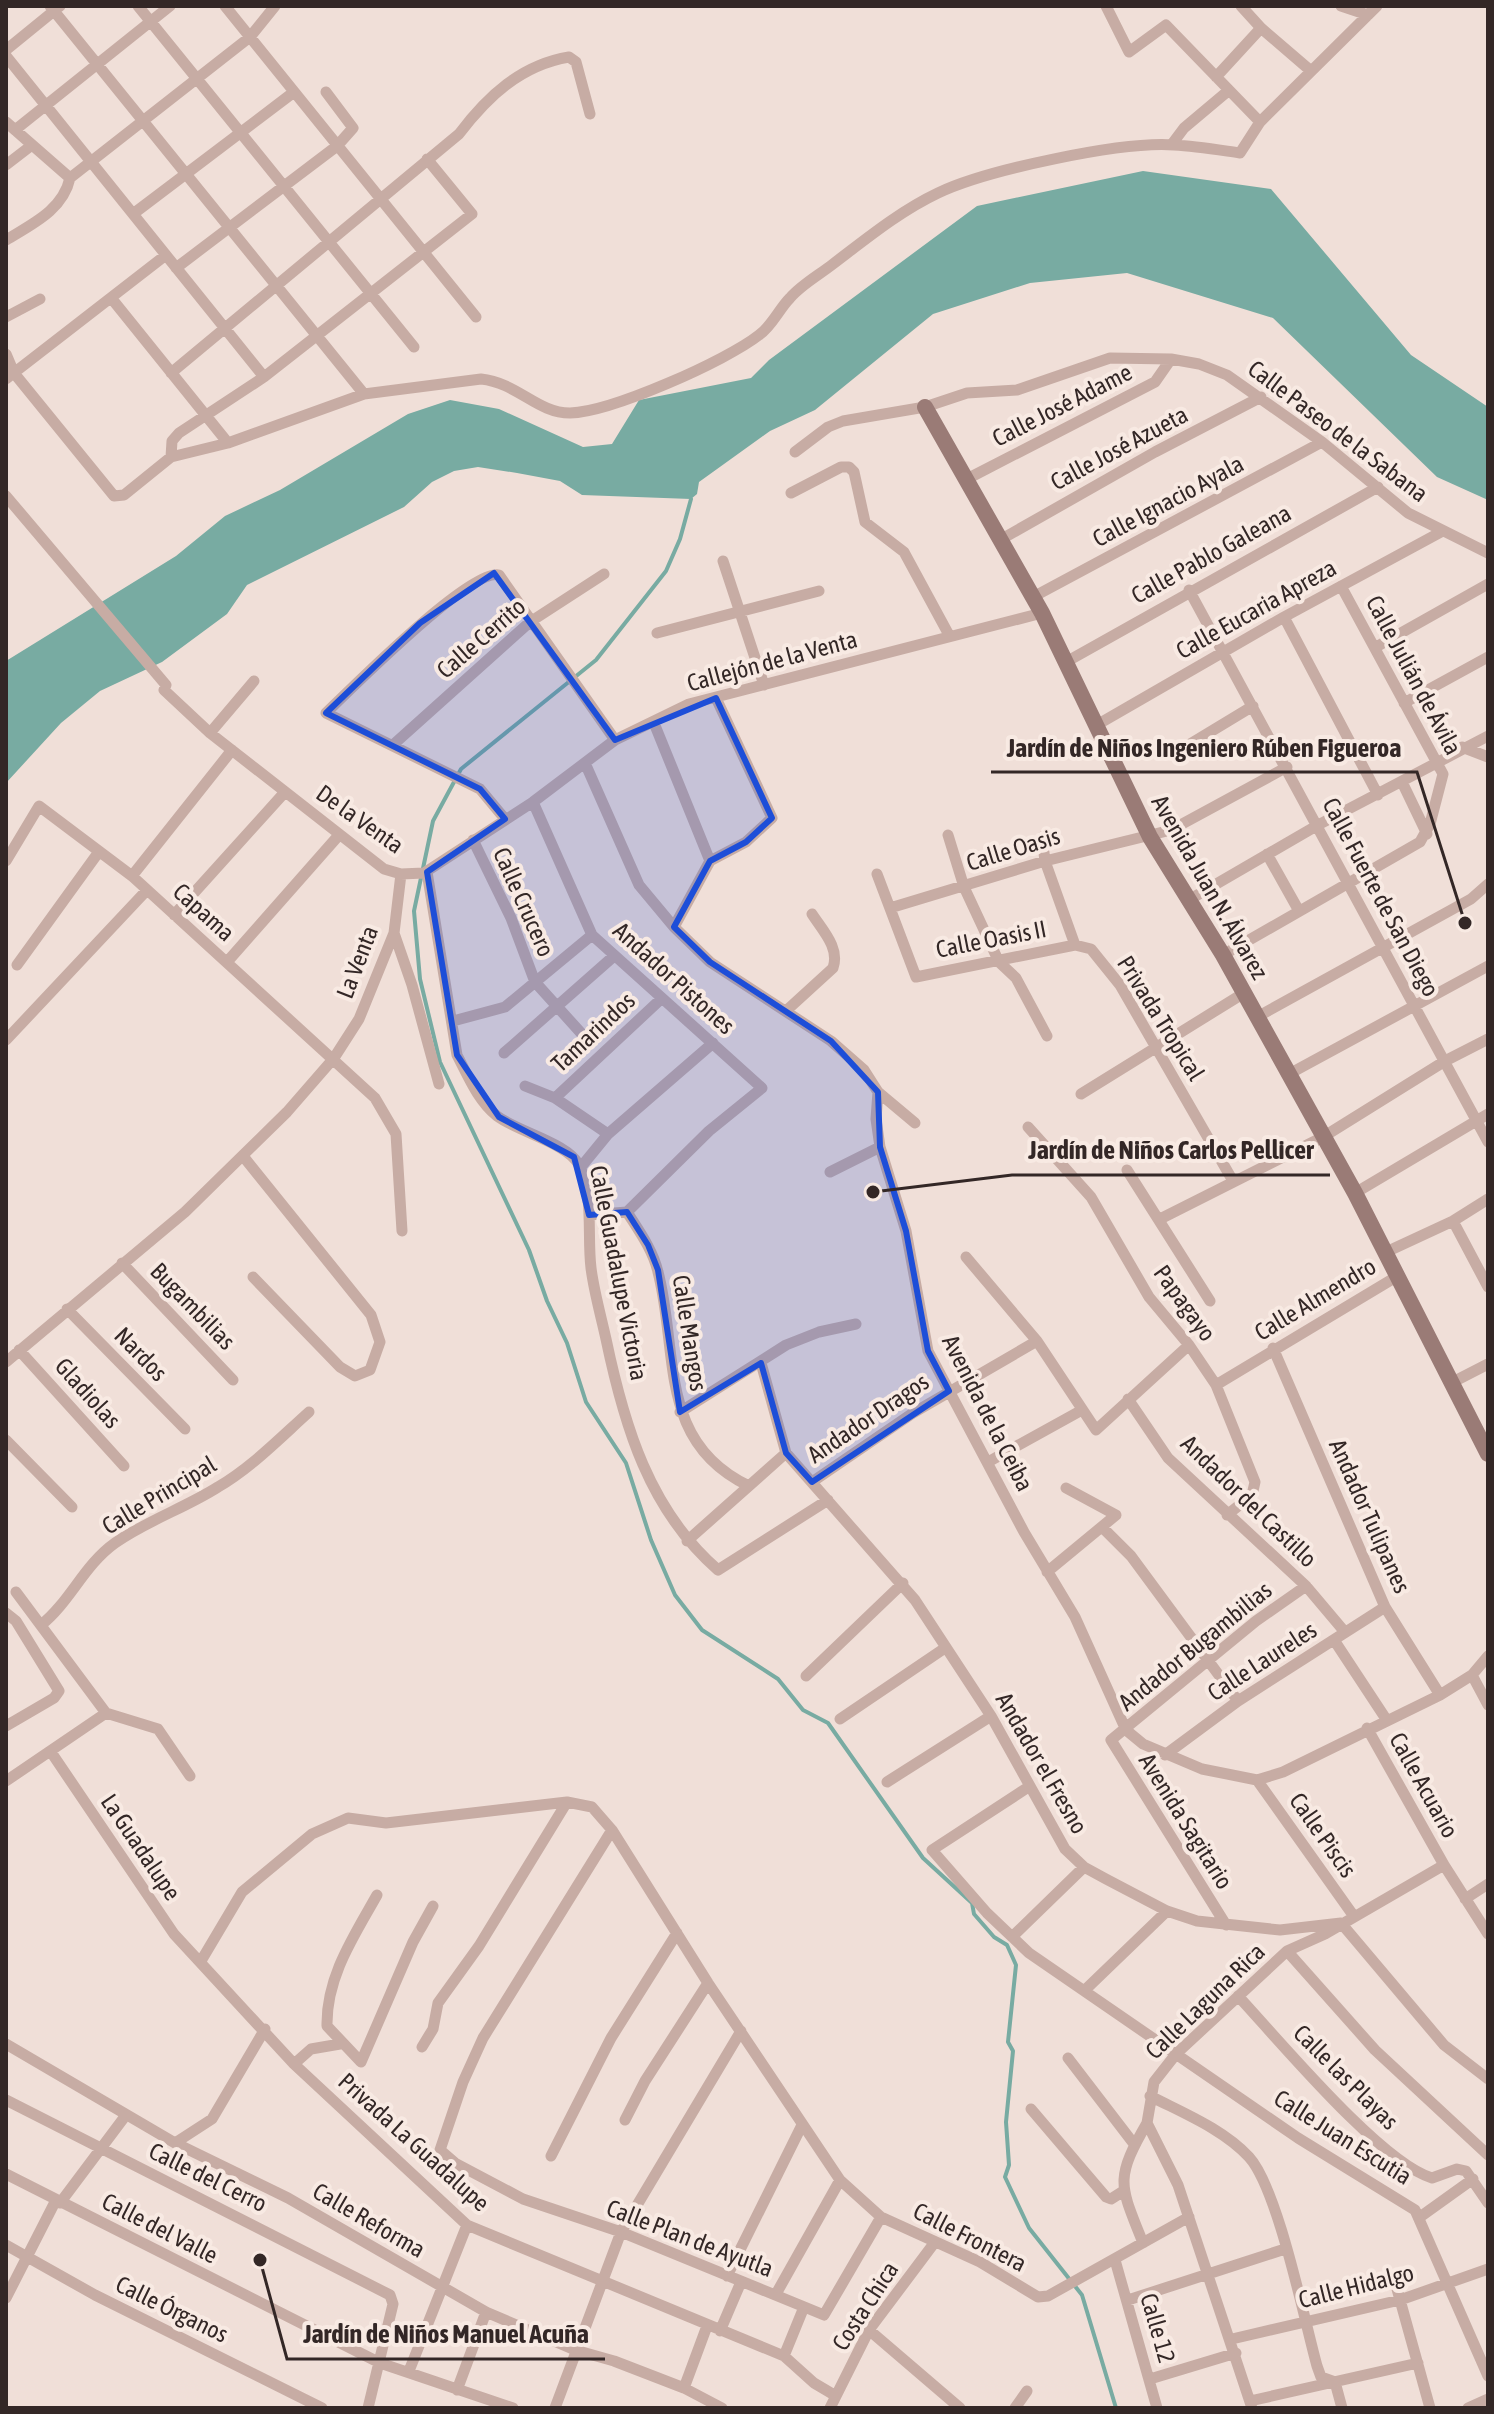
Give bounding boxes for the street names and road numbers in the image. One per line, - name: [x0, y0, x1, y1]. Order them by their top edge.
- street label: Calle Paseo de la Sabana: [1243, 355, 1433, 507]
- street label: Calle José Adame: [988, 358, 1136, 452]
- street label: Calle José Azueta: [1046, 401, 1192, 495]
- street label: Calle Ignacio Ayala: [1088, 450, 1248, 552]
- street label: Calle Pablo Galeana: [1127, 499, 1295, 609]
- street label: Calle Eucaria Apreza: [1171, 554, 1341, 664]
- street label: Calle Julián de Ávila: [1361, 591, 1467, 759]
- street label: Calle Cerrito: [431, 592, 531, 684]
- street label: Callejón de la Venta: [684, 625, 860, 697]
- street label: De la Venta: [311, 779, 409, 859]
- street label: Avenida Juan N. Álvarez: [1146, 790, 1274, 984]
- street label: Calle Fuerte de San Diego: [1317, 793, 1445, 1001]
- street label: Calle Oasis: [963, 822, 1063, 876]
- street label: Calle Crucero: [488, 843, 560, 961]
- street label: Capama: [168, 878, 240, 946]
- street label: Calle Oasis II: [934, 915, 1048, 963]
- street label: Andador Pistones: [608, 917, 740, 1039]
- street label: La Venta: [331, 922, 383, 1002]
- street label: Privada Tropical: [1112, 951, 1210, 1086]
- street label: Tamarindos: [546, 987, 640, 1077]
- street label: Calle Guadalupe Victoria: [585, 1163, 653, 1383]
- street label: Calle Almendro: [1250, 1252, 1380, 1346]
- street label: Bugambilias: [145, 1257, 241, 1355]
- street label: Papagayo: [1149, 1260, 1221, 1346]
- street label: Calle Mangos: [668, 1273, 712, 1393]
- street label: Nardos: [109, 1322, 173, 1386]
- street label: Avenida de la Ceiba: [937, 1331, 1039, 1495]
- street label: Gladiolas: [50, 1353, 126, 1433]
- street label: Andador Dragos: [803, 1368, 933, 1468]
- street label: Andador del Castillo: [1176, 1430, 1322, 1572]
- street label: Andador Tulipanes: [1324, 1435, 1416, 1597]
- street label: Calle Principal: [97, 1450, 221, 1540]
- street label: Andador Bugambilias: [1113, 1576, 1277, 1716]
- street label: Calle Laureles: [1203, 1616, 1321, 1706]
- street label: Andador el Fresno: [991, 1688, 1093, 1838]
- street label: Calle Acuario: [1384, 1728, 1464, 1842]
- street label: Avenida Sagitario: [1134, 1748, 1238, 1894]
- street label: Calle Piscis: [1284, 1788, 1362, 1882]
- street label: La Guadalupe: [96, 1789, 186, 1905]
- street label: Calle Laguna Rica: [1140, 1938, 1270, 2064]
- street label: Calle las Playas: [1288, 2019, 1404, 2135]
- street label: Privada La Guadalupe: [333, 2067, 495, 2217]
- street label: Calle Juan Escutia: [1269, 2084, 1417, 2190]
- street label: Calle del Cerro: [145, 2137, 271, 2217]
- street label: Calle Reforma: [308, 2177, 430, 2263]
- street label: Calle del Valle: [98, 2187, 222, 2269]
- street label: Calle Plan de Ayutla: [603, 2194, 777, 2282]
- street label: Calle Frontera: [909, 2197, 1031, 2277]
- street label: Costa Chica: [826, 2257, 904, 2355]
- street label: Calle Hidalgo: [1296, 2259, 1416, 2313]
- street label: Calle Órganos: [112, 2270, 232, 2348]
- street label: Calle 12: [1135, 2290, 1181, 2366]

